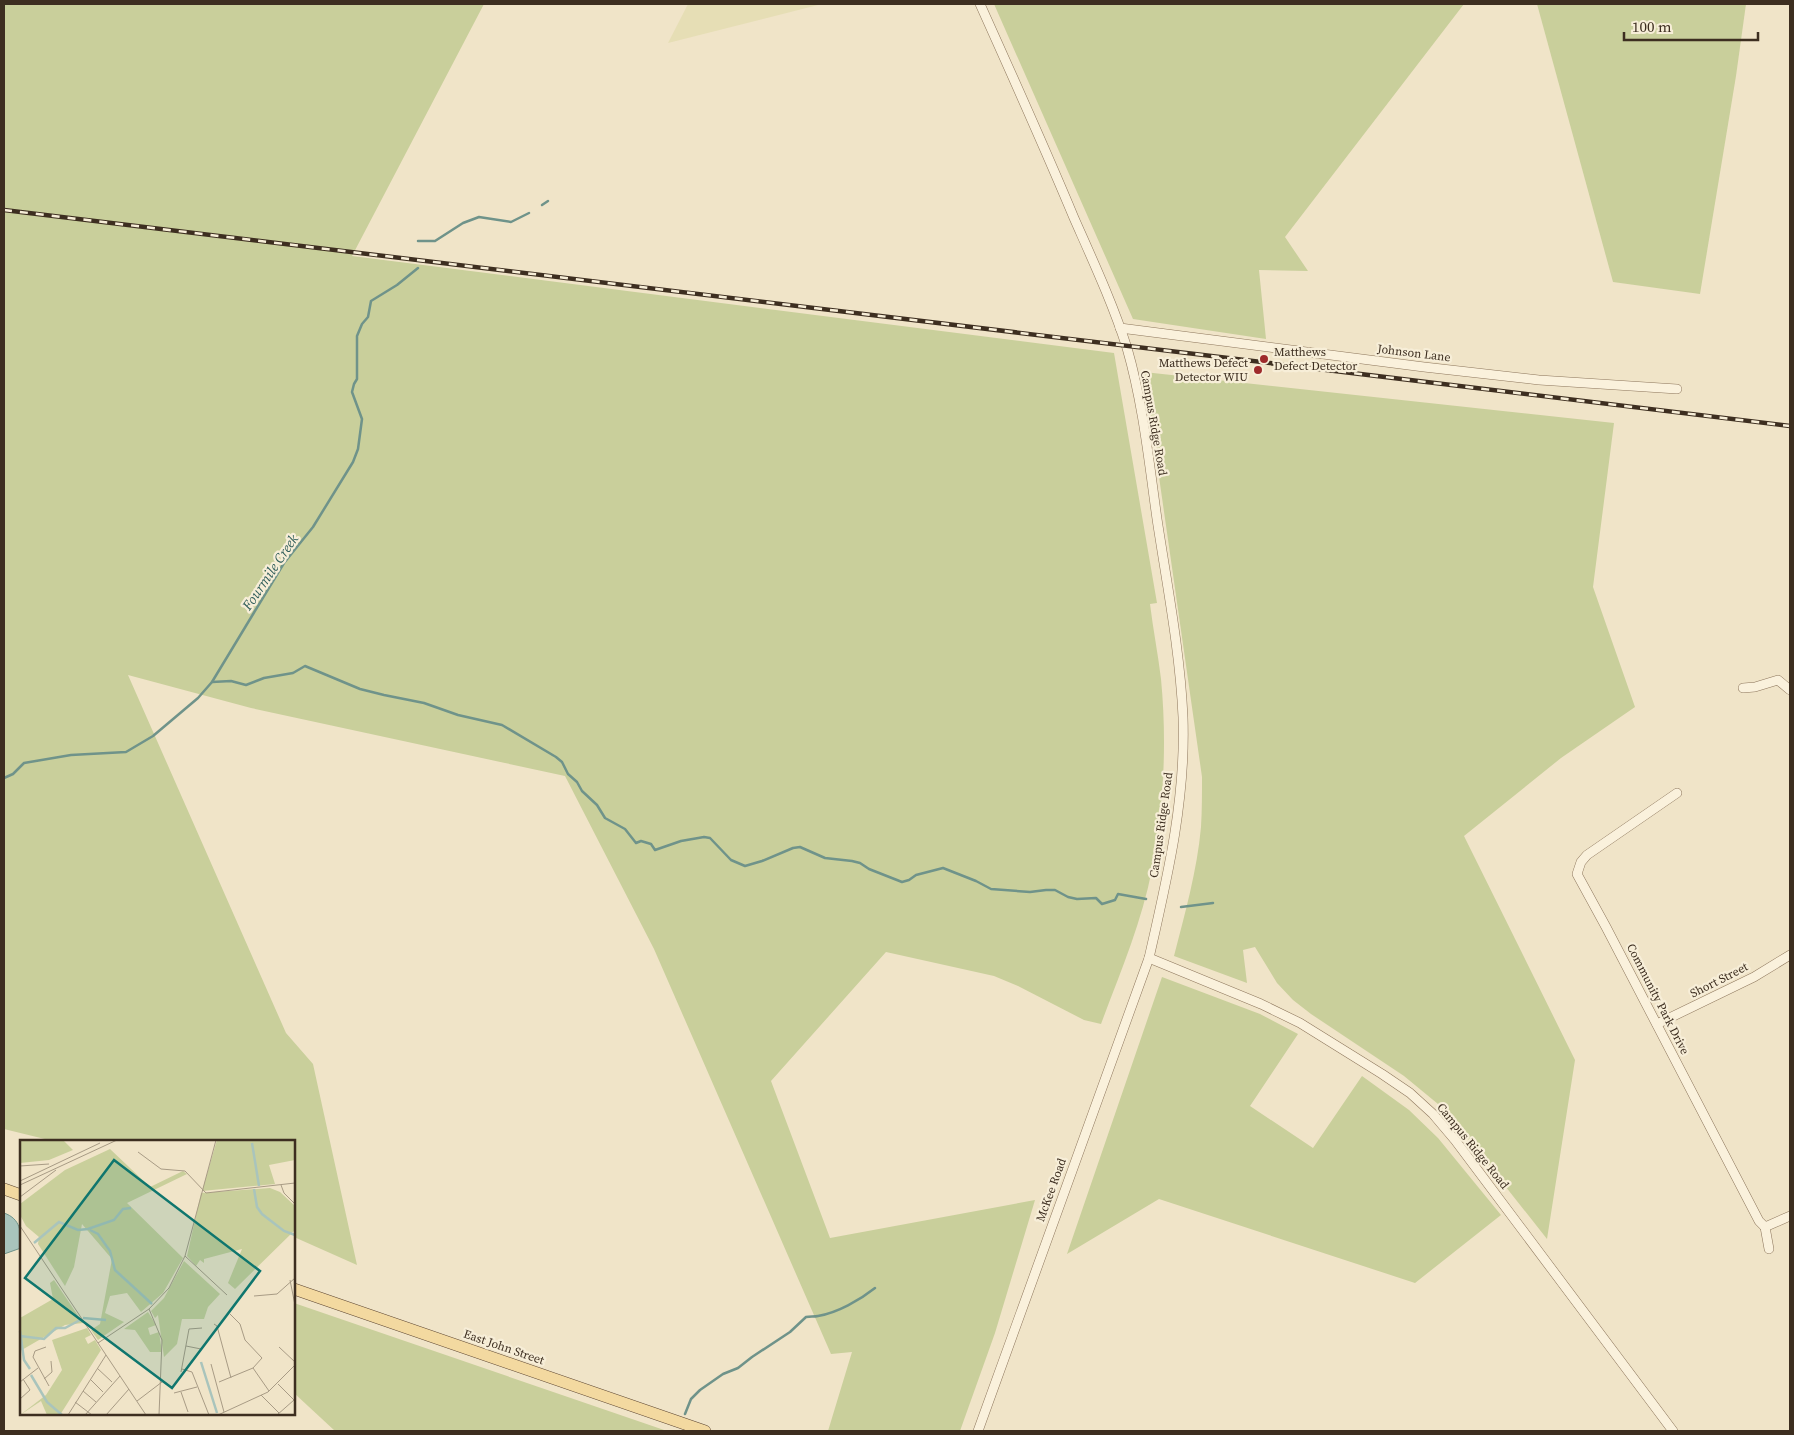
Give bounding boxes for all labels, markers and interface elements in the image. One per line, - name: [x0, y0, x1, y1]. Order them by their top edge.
- scale bar: [1624, 10, 1758, 42]
- text: 100 m: [1632, 16, 1672, 37]
- street label: Johnson Lane: [1375, 340, 1452, 365]
- place label: Matthews Defect Detector: [1274, 344, 1357, 374]
- marker: Matthews Defect Detector: [1258, 353, 1270, 365]
- place label: Matthews Defect Detector WIU: [1159, 355, 1248, 385]
- marker: Matthews Defect Detector WIU: [1252, 364, 1264, 376]
- street label: Campus Ridge Road: [1137, 369, 1171, 477]
- water label: Fourmile Creek: [237, 530, 303, 615]
- street label: Campus Ridge Road: [1146, 771, 1176, 879]
- street label: Community Park Drive: [1623, 941, 1693, 1057]
- street label: Short Street: [1687, 959, 1751, 1001]
- street label: Campus Ridge Road: [1433, 1100, 1513, 1193]
- inset map: [20, 1140, 295, 1415]
- street label: McKee Road: [1032, 1156, 1070, 1224]
- street label: East John Street: [462, 1326, 547, 1368]

